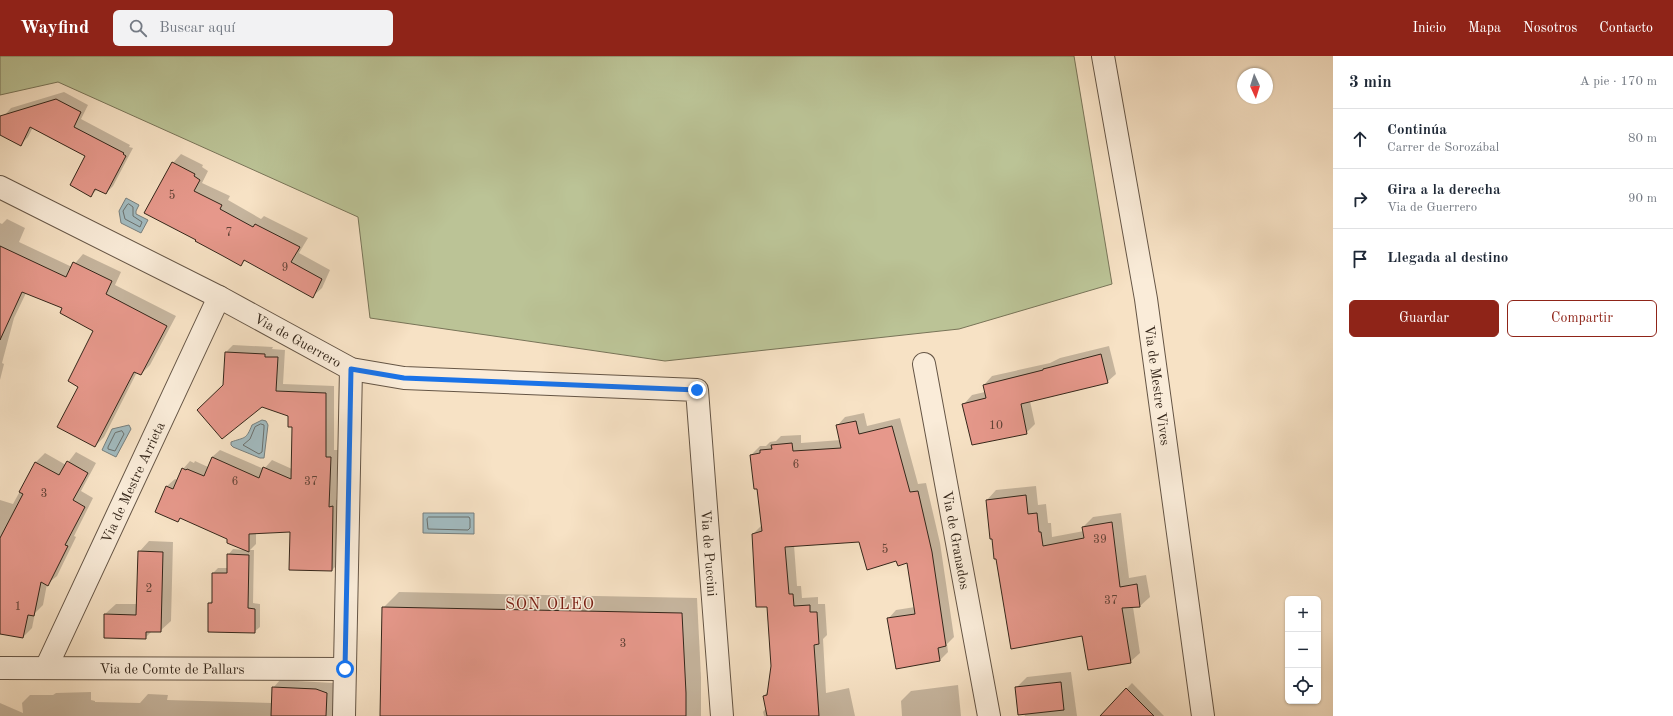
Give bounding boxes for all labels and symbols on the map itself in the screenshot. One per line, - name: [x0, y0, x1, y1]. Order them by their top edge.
- north arrow: [1237, 68, 1273, 104]
- house number: 5: [169, 189, 176, 202]
- house number: 7: [226, 227, 232, 239]
- house number: 9: [282, 262, 288, 274]
- street label: Via de Guerrero: [251, 312, 344, 370]
- street label: Via de Mestre Vives: [1142, 325, 1172, 446]
- route end: [688, 381, 706, 399]
- street label: Via de Mestre Arrieta: [99, 420, 168, 545]
- house number: 10: [989, 420, 1003, 432]
- house number: 6: [793, 459, 800, 471]
- house number: 6: [232, 476, 239, 488]
- house number: 37: [304, 476, 318, 488]
- house number: 3: [41, 488, 47, 500]
- street label: Via de Granados: [940, 490, 971, 591]
- street label: Via de Puccini: [698, 509, 719, 597]
- house number: 39: [1093, 534, 1107, 546]
- house number: 5: [882, 543, 889, 556]
- house number: 2: [146, 583, 152, 595]
- house number: 37: [1104, 595, 1118, 607]
- district label: SON OLEO: [505, 597, 595, 613]
- house number: 1: [15, 601, 21, 613]
- house number: 3: [620, 638, 626, 650]
- route start: [336, 660, 354, 678]
- street label: Via de Comte de Pallars: [99, 662, 245, 677]

